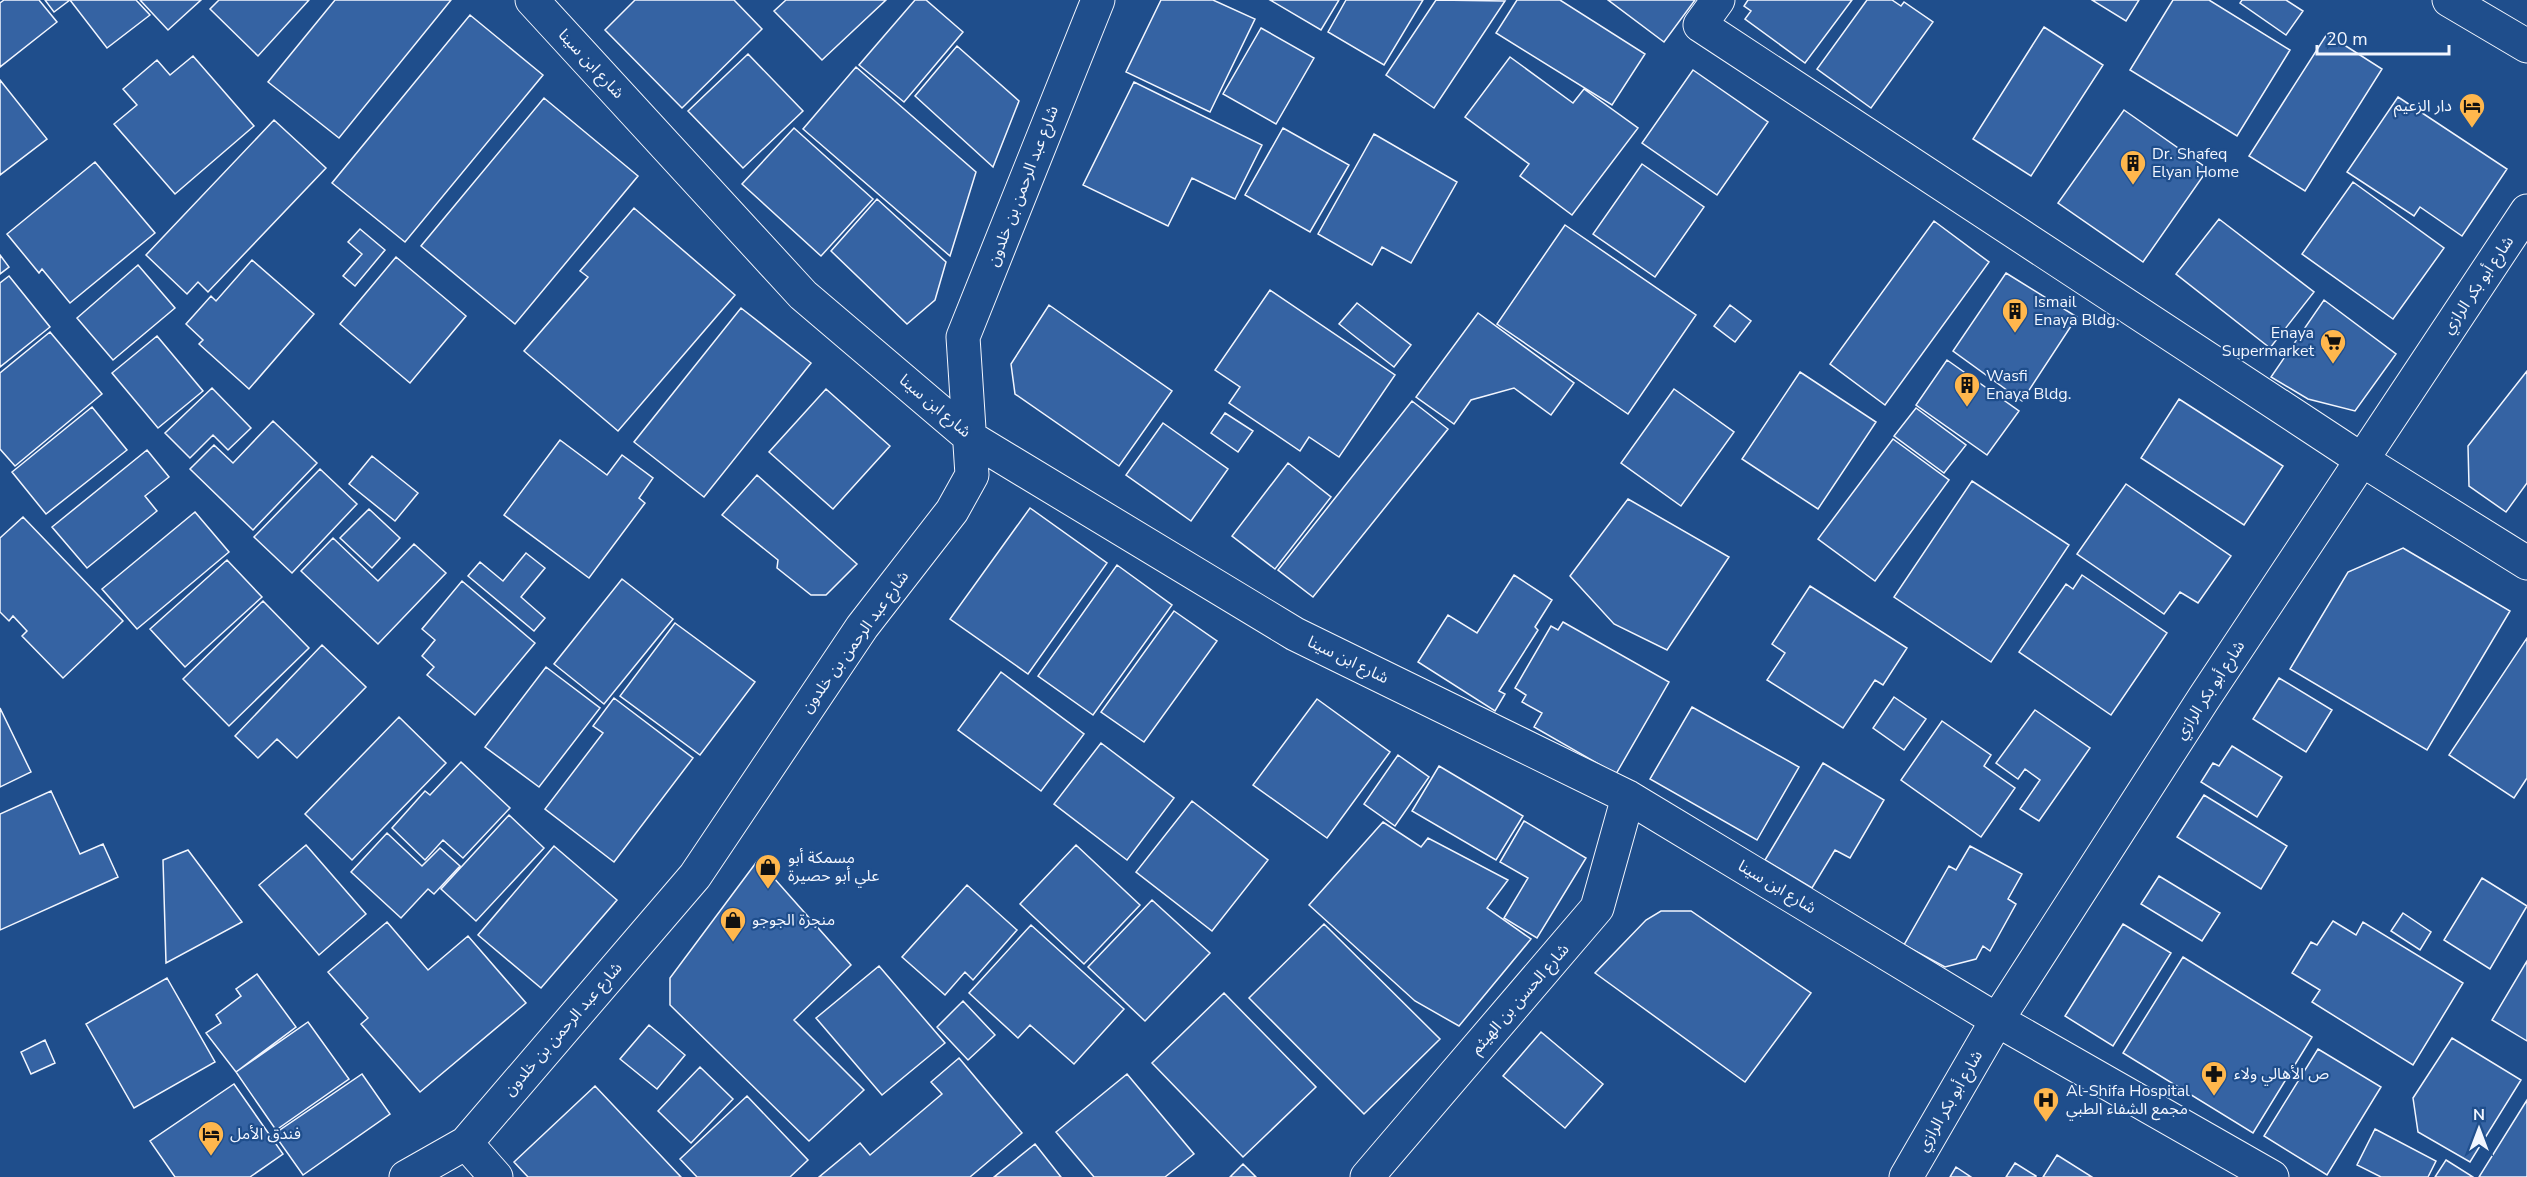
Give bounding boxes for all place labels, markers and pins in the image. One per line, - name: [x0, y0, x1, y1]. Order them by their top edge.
- hotel icon: دار الزعيم: [2457, 91, 2487, 129]
- place label: دار الزعيم: [2394, 95, 2452, 118]
- place label: Dr. Shafeq Elyan Home: [2152, 143, 2239, 183]
- building icon: Dr. Shafeq Elyan Home: [2118, 148, 2148, 186]
- place label: Ismail Enaya Bldg.: [2034, 291, 2119, 331]
- building icon: Ismail Enaya Bldg.: [2000, 296, 2030, 334]
- place label: Enaya Supermarket: [2222, 322, 2314, 362]
- supermarket icon: Enaya Supermarket: [2318, 327, 2348, 365]
- place label: Wasfi Enaya Bldg.: [1986, 365, 2071, 405]
- building icon: Wasfi Enaya Bldg.: [1952, 370, 1982, 408]
- place label: مسمكة أبو علي أبو حصيرة: [788, 847, 879, 888]
- shop icon: مسمكة أبو علي أبو حصيرة: [753, 852, 783, 890]
- shop icon: منجرة الجوجو: [718, 905, 748, 943]
- place label: منجرة الجوجو: [752, 909, 835, 931]
- pharmacy icon: ص الأهالي ولاء: [2199, 1059, 2229, 1097]
- place label: ص الأهالي ولاء: [2234, 1063, 2329, 1086]
- place label: Al-Shifa Hospital مجمع الشفاء الطبي: [2066, 1080, 2190, 1121]
- hospital icon: Al-Shifa Hospital مجمع الشفاء الطبي: [2031, 1085, 2061, 1123]
- hotel icon: فندق الأمل: [196, 1119, 226, 1157]
- place label: فندق الأمل: [230, 1123, 301, 1145]

